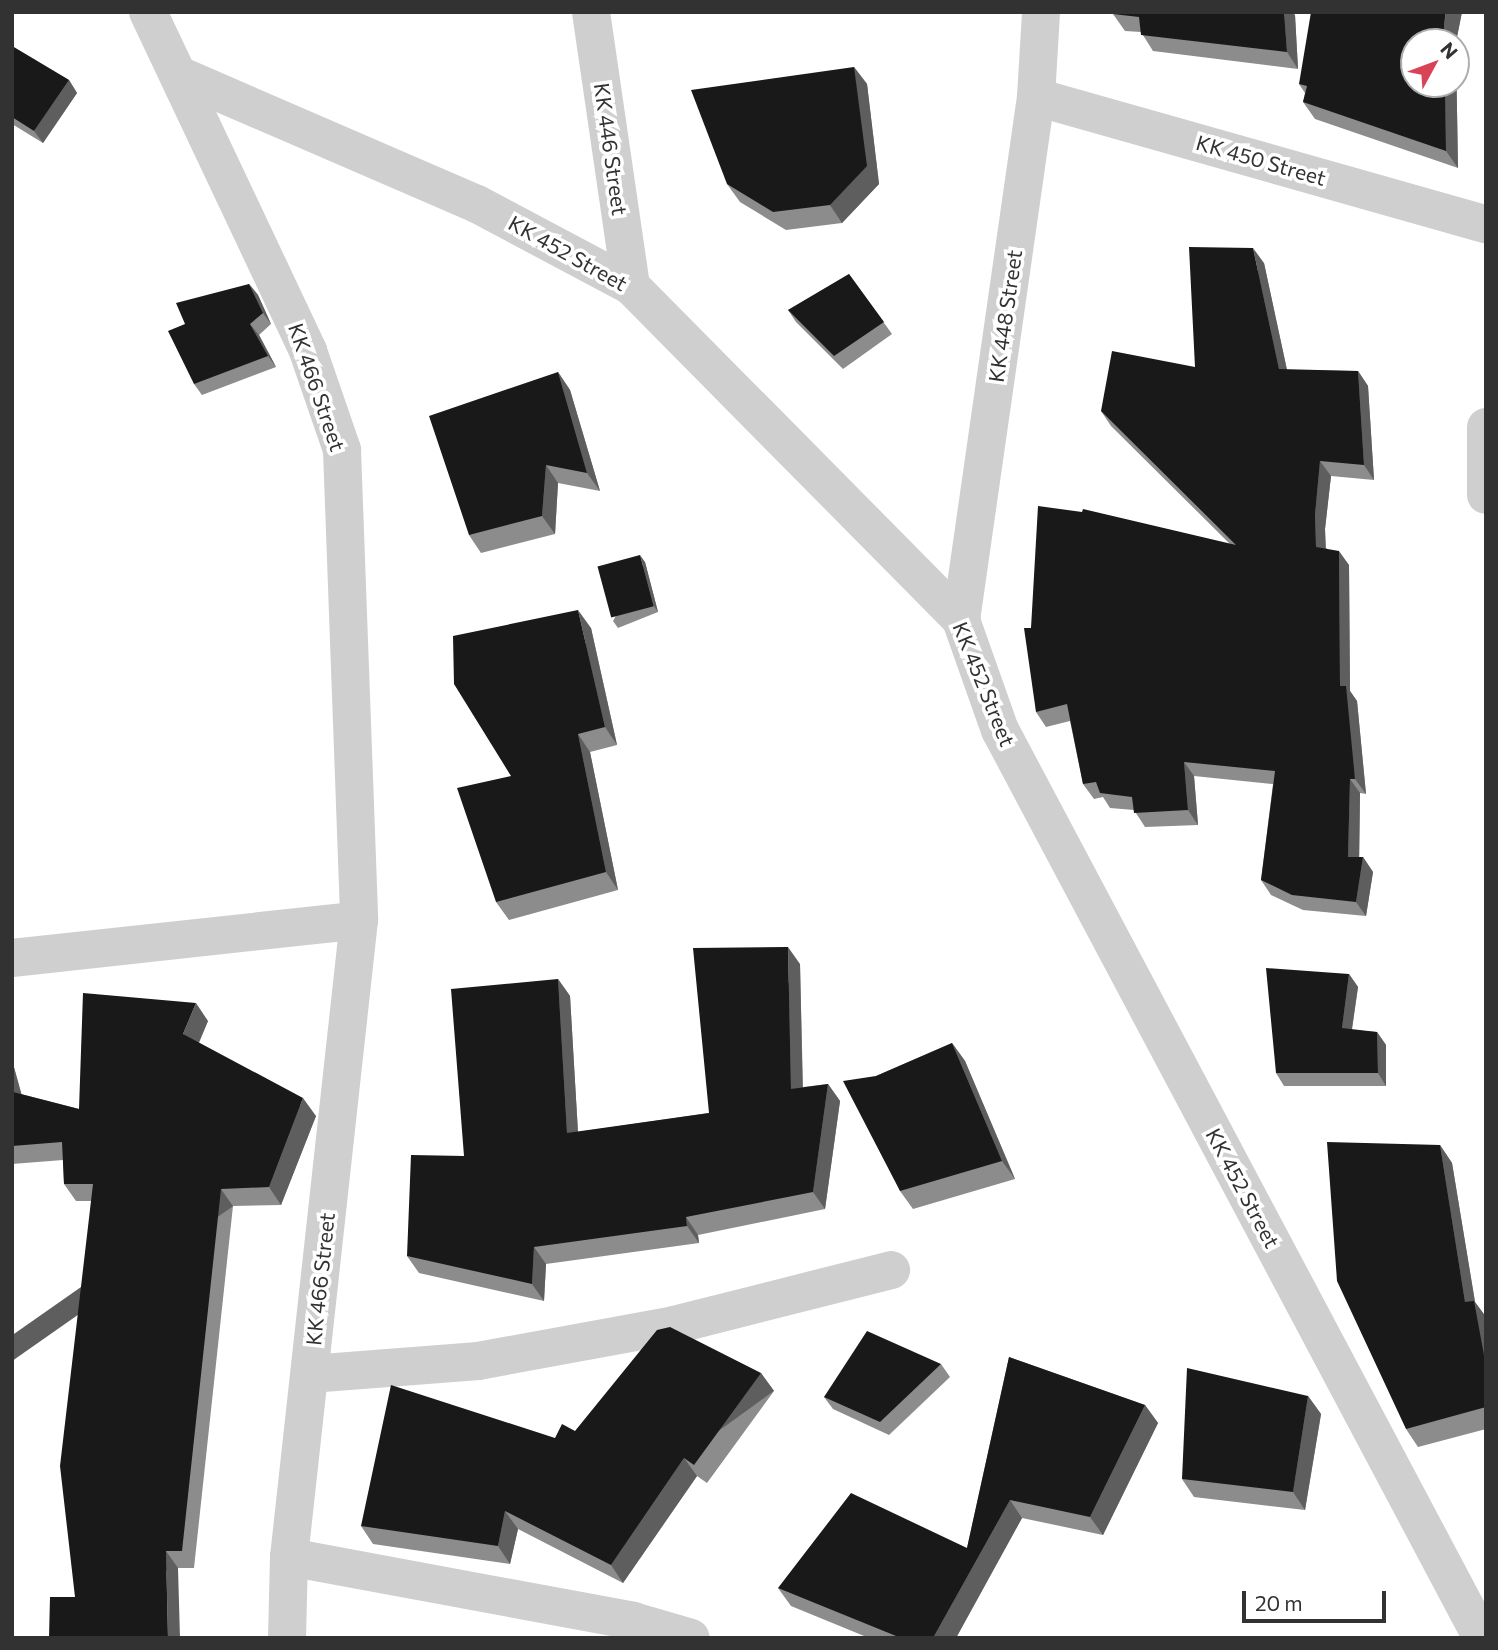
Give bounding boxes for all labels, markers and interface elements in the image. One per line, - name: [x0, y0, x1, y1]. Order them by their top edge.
- north arrow: [1400, 28, 1470, 98]
- text: N: [1436, 37, 1463, 63]
- street label: KK 446 Street: [589, 81, 633, 217]
- street label: KK 450 Street: [1193, 129, 1329, 191]
- street label: KK 452 Street: [504, 210, 632, 296]
- street label: KK 448 Street: [983, 248, 1027, 384]
- street label: KK 466 Street: [283, 320, 351, 454]
- street label: KK 452 Street: [948, 618, 1020, 750]
- street label: KK 452 Street: [1201, 1124, 1285, 1252]
- street label: KK 466 Street: [300, 1211, 340, 1347]
- scale bar: [1246, 1576, 1390, 1620]
- text: 20 m: [1255, 1590, 1303, 1615]

